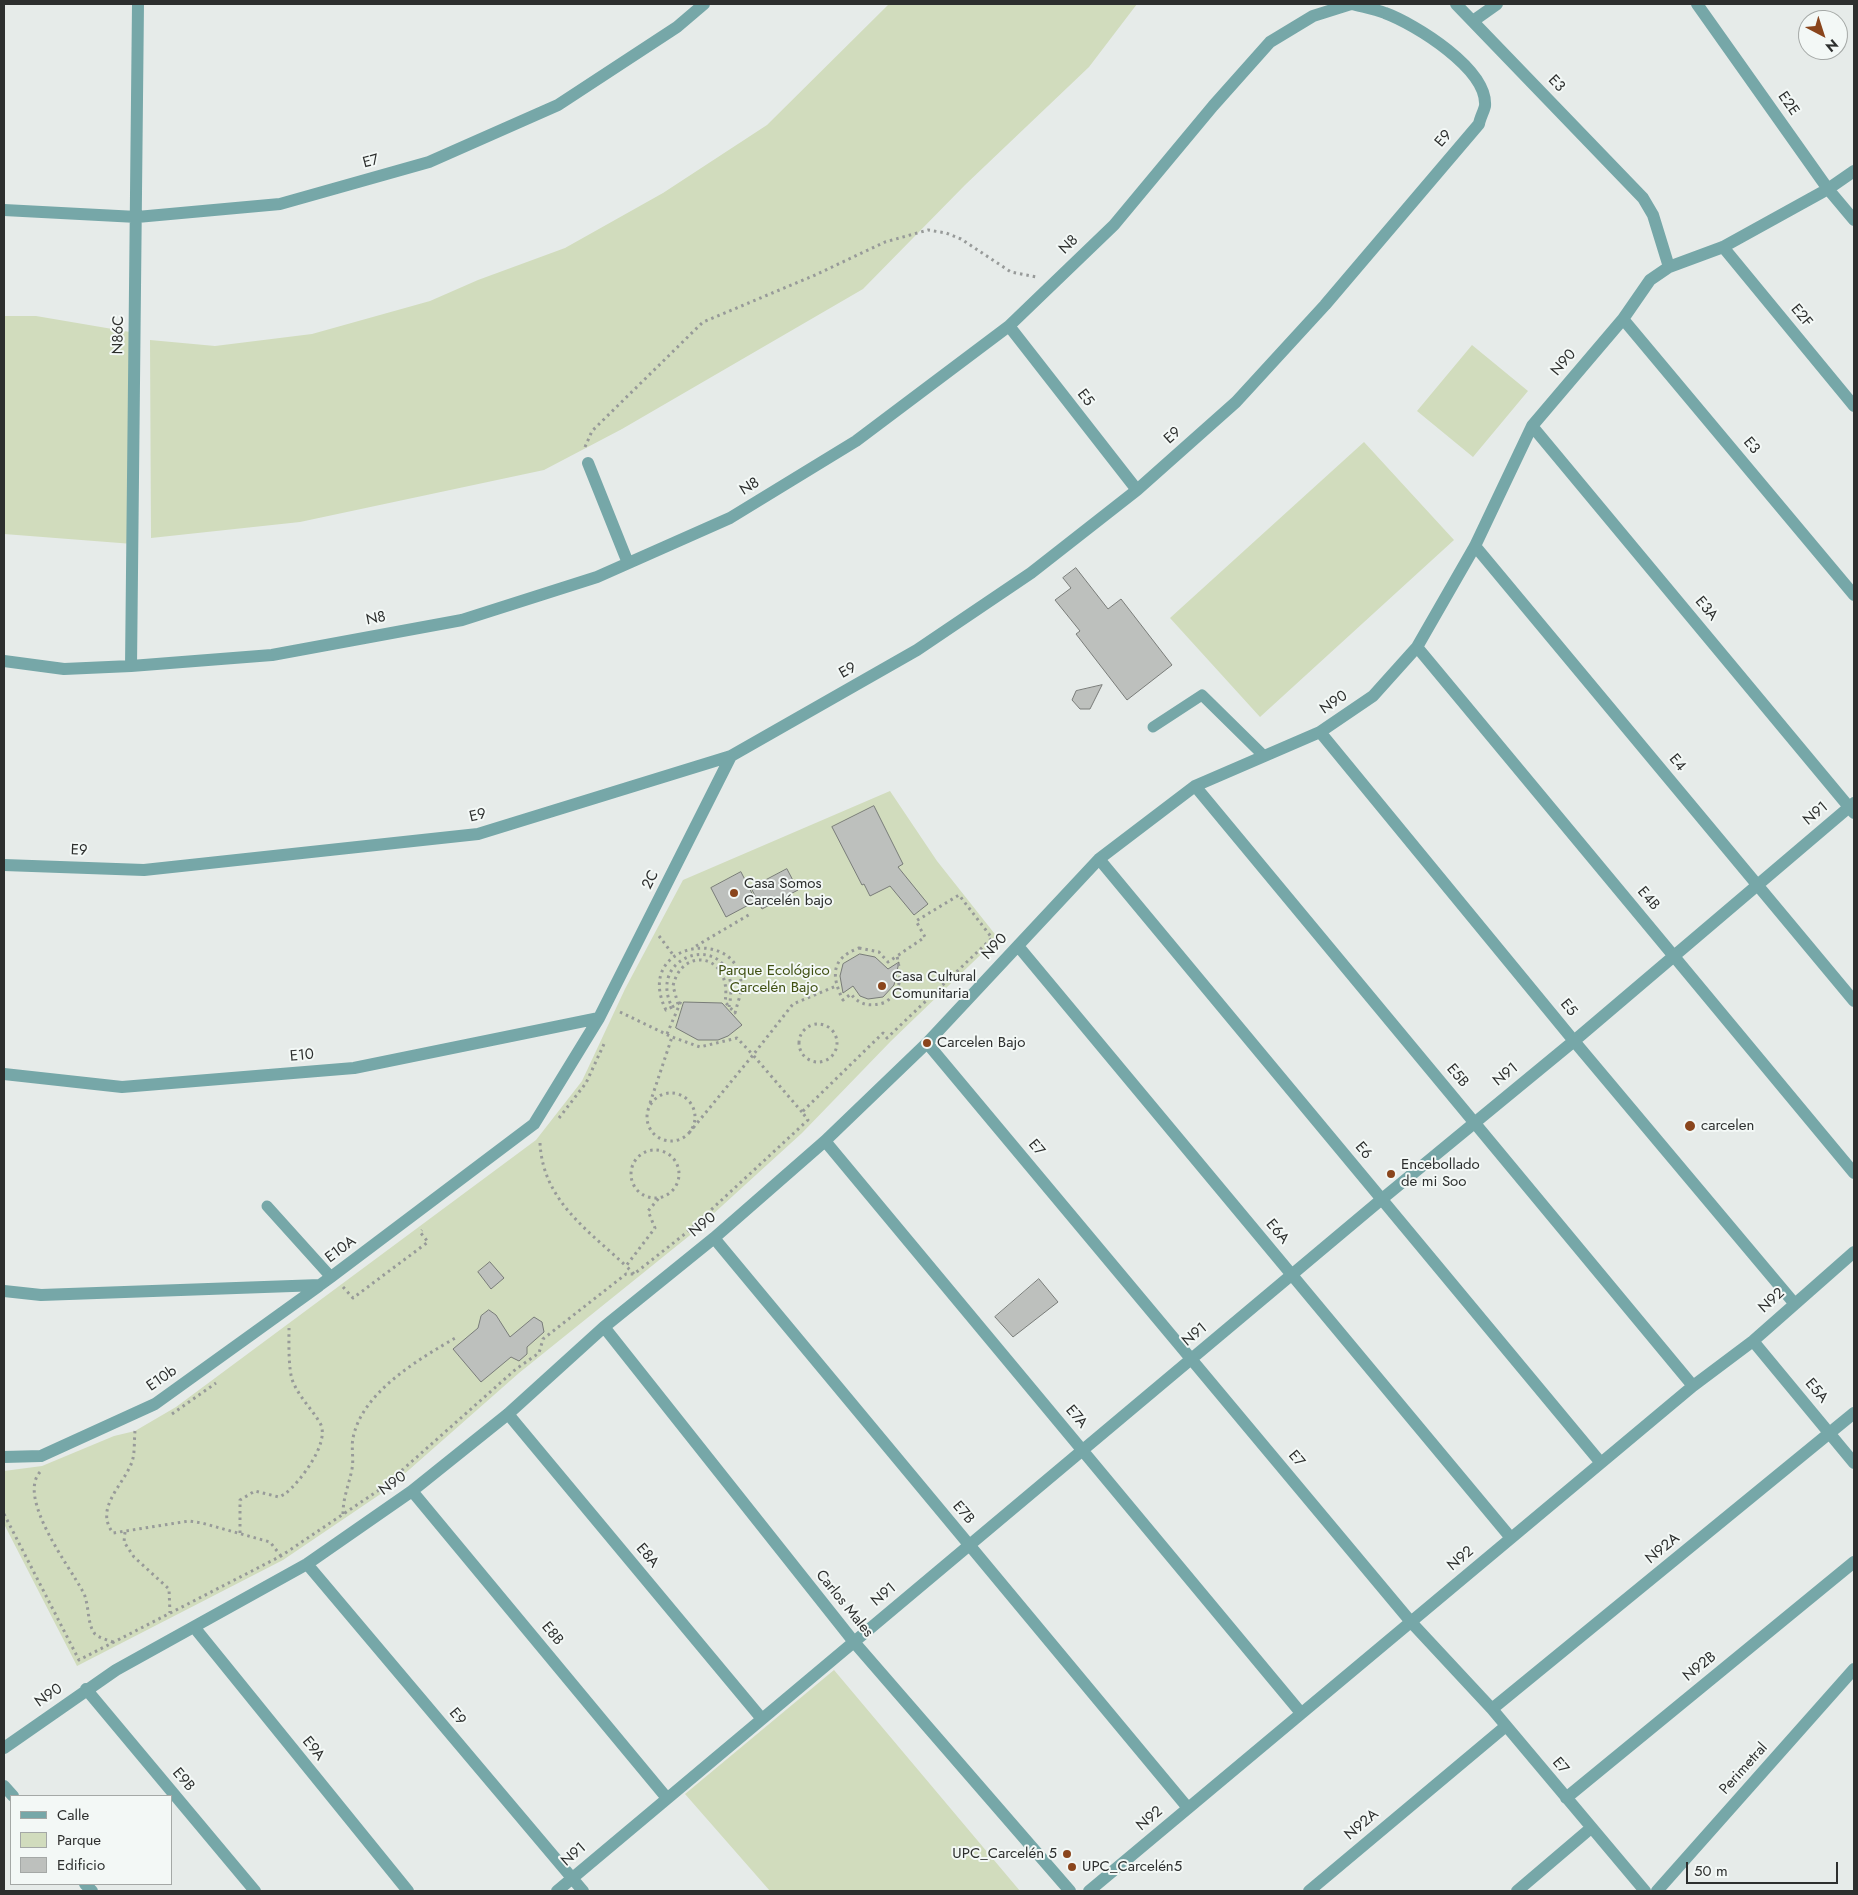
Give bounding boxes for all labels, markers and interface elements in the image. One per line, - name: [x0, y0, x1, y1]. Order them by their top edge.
- north arrow: [1798, 10, 1848, 60]
- text: N: [1821, 34, 1843, 57]
- street label: E3: [1544, 72, 1568, 96]
- street label: E2E: [1773, 89, 1803, 119]
- street label: E9: [1432, 127, 1456, 151]
- street label: E7: [361, 151, 381, 173]
- street label: N8: [1056, 232, 1082, 258]
- street label: E2F: [1786, 301, 1816, 331]
- street label: N86C: [110, 315, 128, 355]
- street label: N90: [1548, 346, 1580, 380]
- street label: E5: [1073, 386, 1097, 410]
- street label: E9: [1161, 424, 1185, 448]
- street label: E3: [1739, 434, 1763, 458]
- street label: N8: [737, 474, 763, 500]
- street label: E3A: [1691, 593, 1721, 625]
- street label: N8: [365, 608, 387, 630]
- street label: E9: [836, 659, 860, 683]
- street label: N90: [1317, 687, 1351, 719]
- street label: E4: [1665, 751, 1689, 775]
- street label: N91: [1800, 798, 1832, 830]
- street label: E9: [468, 805, 488, 827]
- street label: E9: [70, 842, 88, 860]
- street label: 2C: [639, 868, 663, 892]
- place label: Casa Somos Carcelén bajo: [744, 875, 833, 910]
- street label: E4B: [1633, 883, 1663, 915]
- marker: Casa Somos Carcelén bajo: [728, 887, 740, 899]
- street label: N90: [978, 930, 1012, 964]
- park label: Parque Ecológico Carcelén Bajo: [718, 962, 830, 997]
- place label: Casa Cultural Comunitaria: [892, 968, 976, 1003]
- marker: Casa Cultural Comunitaria: [876, 980, 888, 992]
- street label: E5: [1556, 996, 1580, 1020]
- place label: Carcelen Bajo: [937, 1034, 1025, 1052]
- marker: Carcelen Bajo: [921, 1037, 933, 1049]
- street label: E10: [289, 1046, 315, 1066]
- street label: N91: [1490, 1060, 1522, 1090]
- street label: E5B: [1442, 1061, 1472, 1091]
- place label: carcelen: [1701, 1117, 1754, 1135]
- marker: carcelen: [1683, 1119, 1697, 1133]
- street label: E7: [1024, 1136, 1048, 1160]
- street label: E6: [1351, 1139, 1375, 1163]
- place label: Encebollado de mi Soo: [1401, 1156, 1480, 1191]
- marker: Encebollado de mi Soo: [1385, 1168, 1397, 1180]
- street label: N90: [686, 1209, 720, 1241]
- street label: E6A: [1261, 1216, 1293, 1248]
- street label: E10A: [322, 1233, 360, 1267]
- street label: N92: [1755, 1285, 1789, 1317]
- street label: N91: [1179, 1319, 1211, 1351]
- street label: E10b: [144, 1362, 180, 1396]
- street label: E5A: [1801, 1375, 1831, 1407]
- street label: E7A: [1061, 1402, 1091, 1432]
- street label: E7: [1284, 1447, 1308, 1471]
- street label: N90: [376, 1468, 410, 1500]
- street label: E7B: [948, 1498, 978, 1528]
- street label: N92A: [1642, 1530, 1684, 1568]
- street label: E8A: [632, 1540, 662, 1572]
- street label: N92: [1444, 1543, 1478, 1575]
- street label: Carlos Males: [811, 1567, 877, 1641]
- street label: N91: [868, 1579, 900, 1611]
- street label: E8B: [537, 1619, 567, 1649]
- street label: N92B: [1680, 1648, 1720, 1686]
- street label: N90: [32, 1680, 66, 1712]
- street label: E9: [445, 1705, 469, 1729]
- street label: E9A: [298, 1733, 328, 1765]
- street label: Perimetral: [1716, 1739, 1772, 1799]
- street label: E7: [1548, 1754, 1572, 1778]
- street label: E9B: [168, 1765, 198, 1795]
- legend: [10, 1795, 172, 1885]
- street label: N92: [1133, 1803, 1167, 1835]
- text: Calle: [57, 1804, 89, 1826]
- street label: N92A: [1341, 1806, 1383, 1844]
- text: Parque: [57, 1829, 101, 1851]
- street label: N91: [558, 1839, 590, 1871]
- place label: UPC_Carcelén 5: [952, 1845, 1057, 1863]
- marker: UPC_Carcelén 5: [1061, 1848, 1073, 1860]
- scale bar: [1688, 1852, 1840, 1884]
- text: Edificio: [57, 1854, 105, 1876]
- place label: UPC_Carcelén5: [1082, 1858, 1182, 1876]
- text: 50 m: [1694, 1860, 1728, 1882]
- marker: UPC_Carcelén5: [1066, 1861, 1078, 1873]

